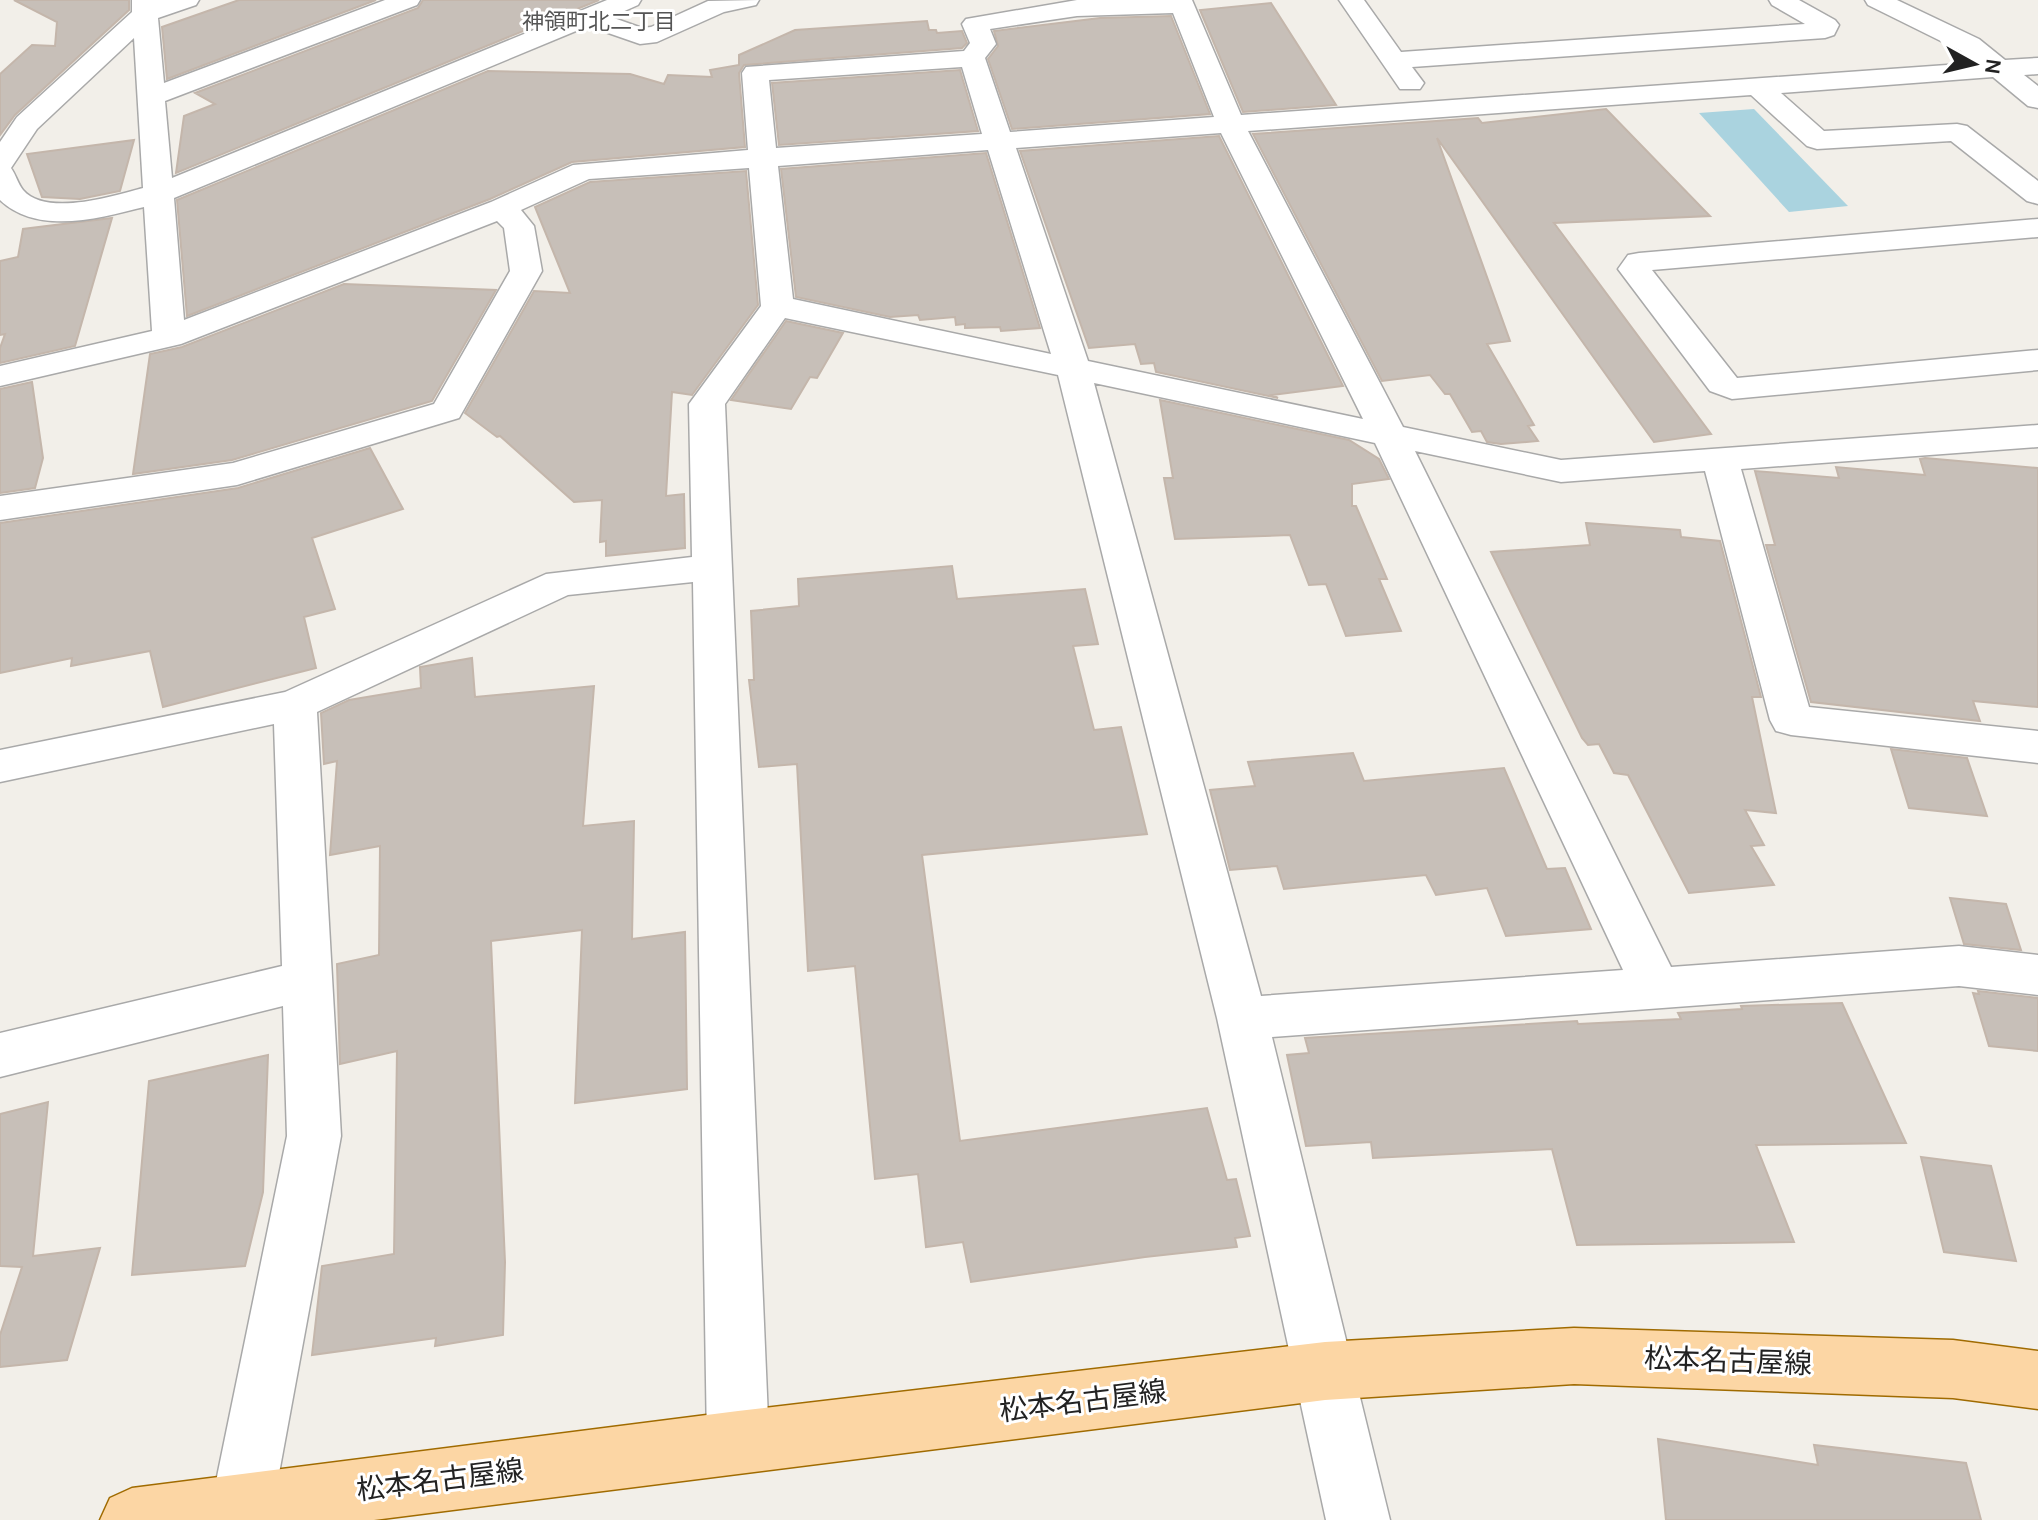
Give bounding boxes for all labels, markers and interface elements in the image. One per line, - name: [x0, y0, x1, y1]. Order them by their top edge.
- district label: 神領町北二丁目: [522, 9, 676, 35]
- north arrow: [1934, 24, 2014, 104]
- text: N: [1979, 57, 2007, 76]
- street label: 松本名古屋線: [1643, 1342, 1813, 1380]
- street label: 松本名古屋線: [998, 1374, 1168, 1428]
- street label: 松本名古屋線: [355, 1453, 525, 1507]

